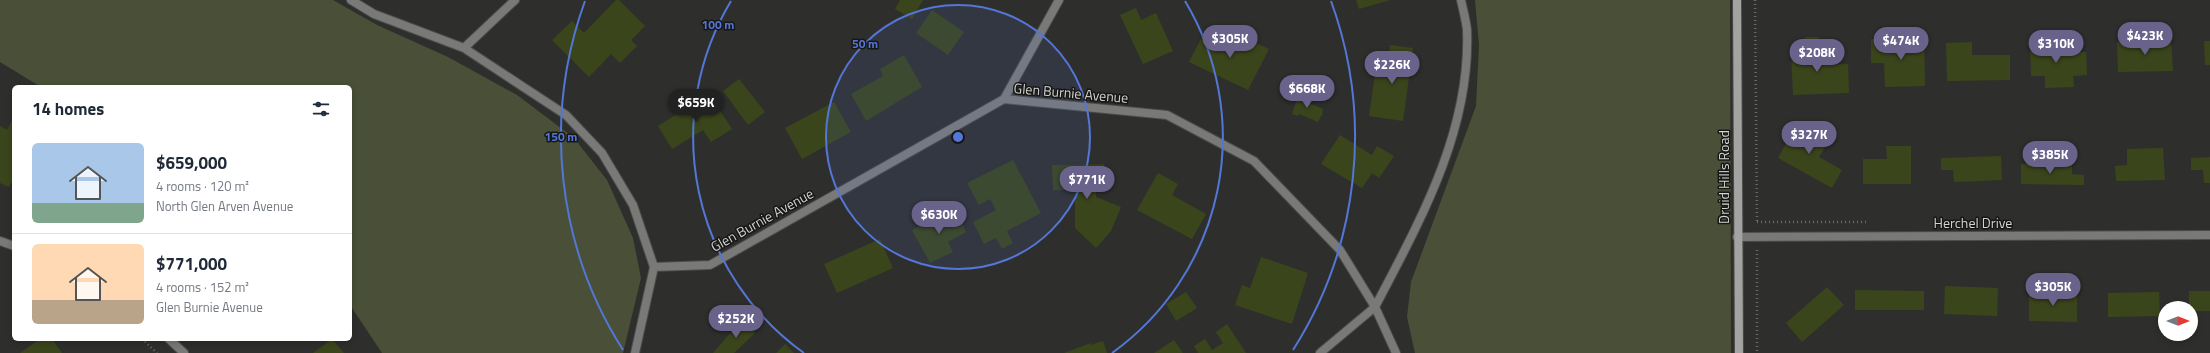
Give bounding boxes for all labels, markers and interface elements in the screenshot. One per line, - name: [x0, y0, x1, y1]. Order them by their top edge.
- text: 100 m: [702, 15, 734, 34]
- pin: $423K: [2117, 22, 2173, 56]
- pin: $305K: [1202, 25, 1258, 59]
- text: $423K: [2127, 25, 2163, 45]
- pin: $474K: [1873, 27, 1929, 61]
- text: $305K: [1212, 28, 1248, 48]
- text: $474K: [1883, 30, 1919, 50]
- pin: $310K: [2028, 30, 2084, 64]
- text: $310K: [2038, 33, 2074, 53]
- text: 50 m: [852, 34, 878, 53]
- pin: $208K: [1789, 39, 1845, 73]
- text: $208K: [1799, 42, 1835, 62]
- pin: $226K: [1364, 51, 1420, 85]
- text: $226K: [1374, 54, 1410, 74]
- pin: $668K: [1279, 75, 1335, 109]
- street label: Glen Burnie Avenue: [1013, 77, 1129, 108]
- text: $668K: [1289, 78, 1325, 98]
- pin: $659K: [668, 89, 724, 123]
- text: $659K: [678, 92, 714, 112]
- text: 14 homes: [32, 96, 104, 122]
- icon: filters: [310, 98, 332, 120]
- pin: $327K: [1781, 121, 1837, 155]
- text: $327K: [1791, 124, 1827, 144]
- text: 150 m: [545, 127, 577, 146]
- centre of rings: [951, 130, 965, 144]
- street label: Druid Hills Road: [1713, 130, 1734, 224]
- pin: $385K: [2022, 141, 2078, 175]
- text: $385K: [2032, 144, 2068, 164]
- text: $659,000: [156, 150, 227, 176]
- icon: home: [64, 159, 112, 207]
- pin: $771K: [1059, 166, 1115, 200]
- text: $771K: [1069, 169, 1105, 189]
- text: 4 rooms · 120 m²: [156, 176, 249, 196]
- street label: Glen Burnie Avenue: [706, 183, 817, 257]
- text: North Glen Arven Avenue: [156, 196, 293, 216]
- pin: $630K: [911, 201, 967, 235]
- text: $630K: [921, 204, 957, 224]
- street label: Herchel Drive: [1934, 212, 2012, 233]
- text: $771,000: [156, 251, 227, 277]
- icon: home: [64, 260, 112, 308]
- pin: $305K: [2025, 273, 2081, 307]
- text: $305K: [2035, 276, 2071, 296]
- text: 4 rooms · 152 m²: [156, 277, 249, 297]
- text: Glen Burnie Avenue: [156, 297, 263, 317]
- north arrow: [2158, 301, 2198, 341]
- map controls: [2158, 301, 2198, 341]
- pin: $252K: [708, 305, 764, 339]
- text: $252K: [718, 308, 754, 328]

